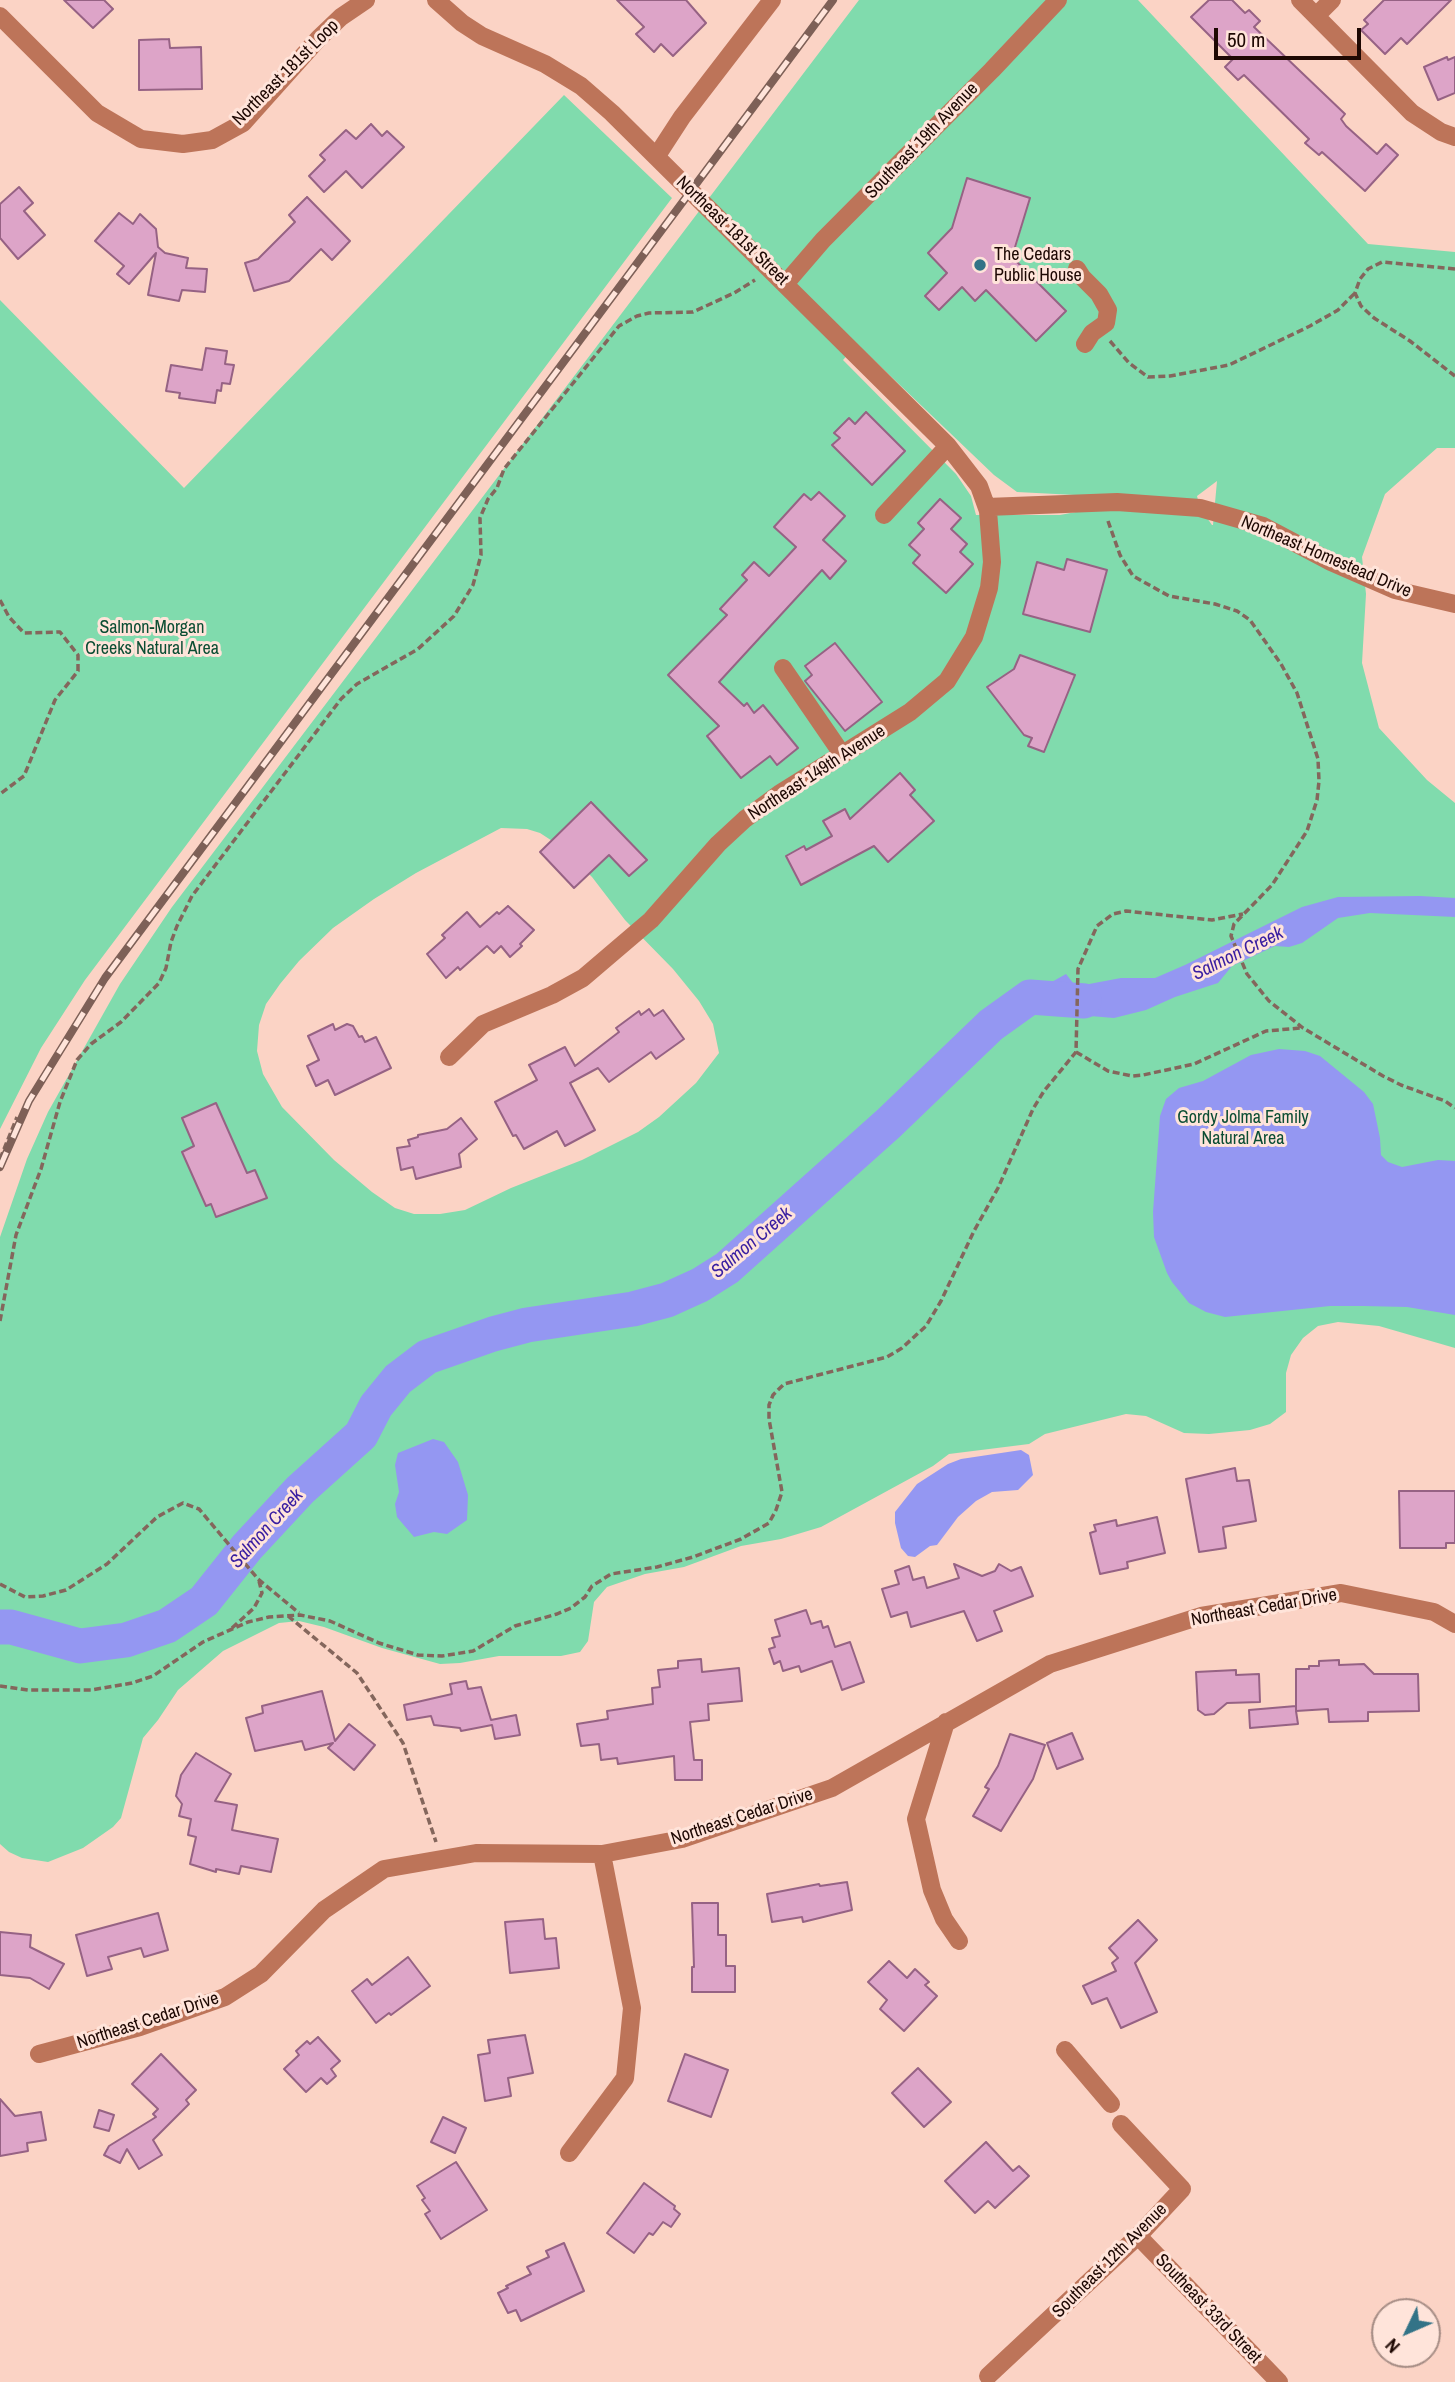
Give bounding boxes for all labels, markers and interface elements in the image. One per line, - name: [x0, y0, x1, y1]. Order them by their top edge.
- scale bar: [1217, 14, 1364, 58]
- street label: Northeast 181st Loop: [228, 15, 344, 131]
- text: 50 m: [1227, 25, 1265, 54]
- street label: Southeast 19th Avenue: [861, 78, 983, 204]
- street label: Northeast 181st Street: [671, 172, 793, 290]
- place label: The Cedars Public House: [994, 244, 1082, 286]
- marker: The Cedars Public House: [972, 257, 988, 273]
- street label: Northeast Homestead Drive: [1238, 511, 1414, 603]
- park label: Salmon-Morgan Creeks Natural Area: [85, 617, 219, 660]
- street label: Northeast 149th Avenue: [744, 721, 890, 825]
- water label: Salmon Creek: [1189, 922, 1287, 986]
- park label: Gordy Jolma Family Natural Area: [1177, 1107, 1309, 1150]
- water label: Salmon Creek: [707, 1203, 797, 1283]
- water label: Salmon Creek: [226, 1485, 308, 1573]
- street label: Northeast Cedar Drive: [1189, 1585, 1339, 1631]
- street label: Northeast Cedar Drive: [668, 1784, 816, 1850]
- street label: Northeast Cedar Drive: [74, 1988, 222, 2054]
- street label: Southeast 12th Avenue: [1048, 2199, 1172, 2323]
- street label: Southeast 33rd Street: [1150, 2250, 1266, 2368]
- north arrow: [1371, 2298, 1441, 2368]
- text: N: [1379, 2333, 1406, 2359]

